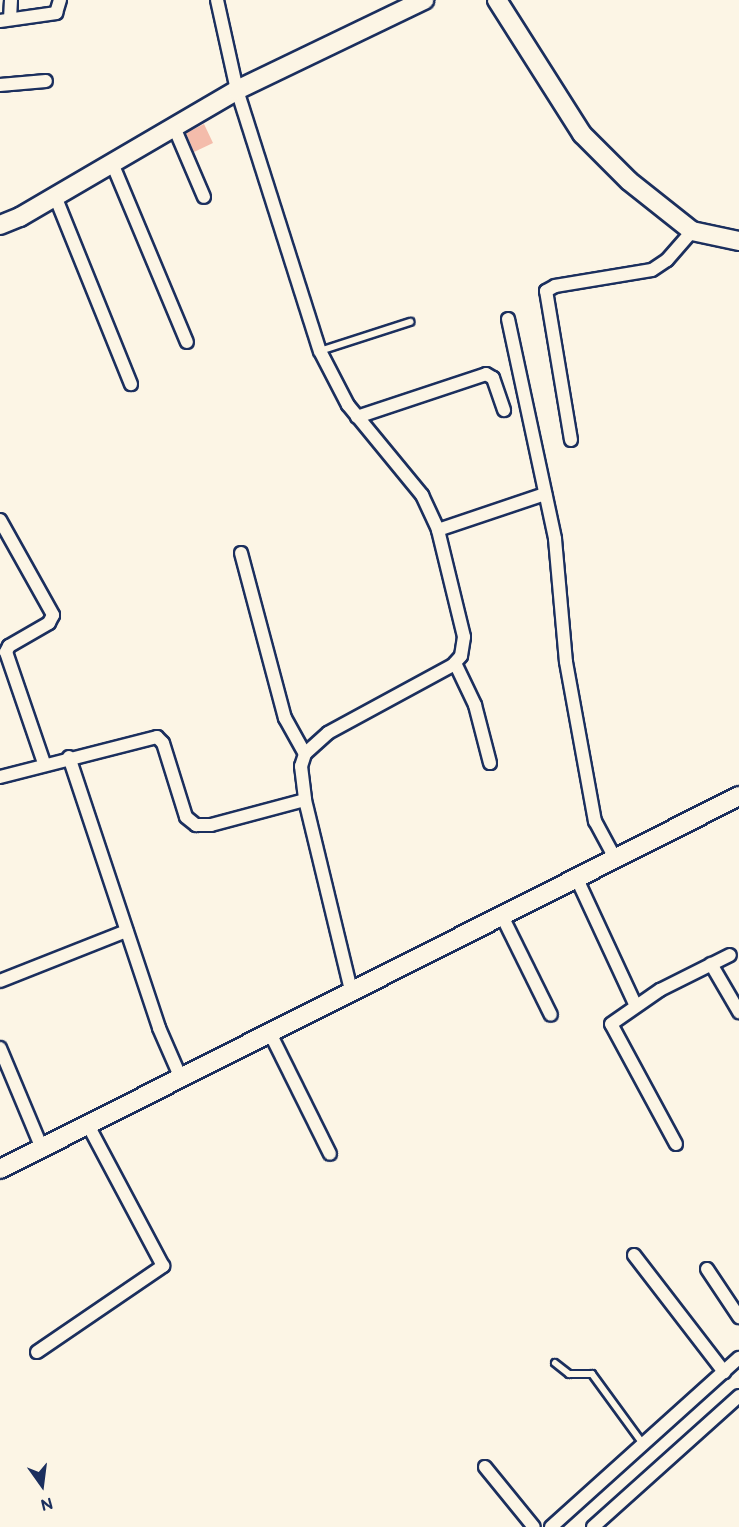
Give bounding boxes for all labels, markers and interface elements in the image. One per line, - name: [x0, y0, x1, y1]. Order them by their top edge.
- north arrow: [12, 1455, 72, 1515]
- text: N: [38, 1492, 55, 1514]

